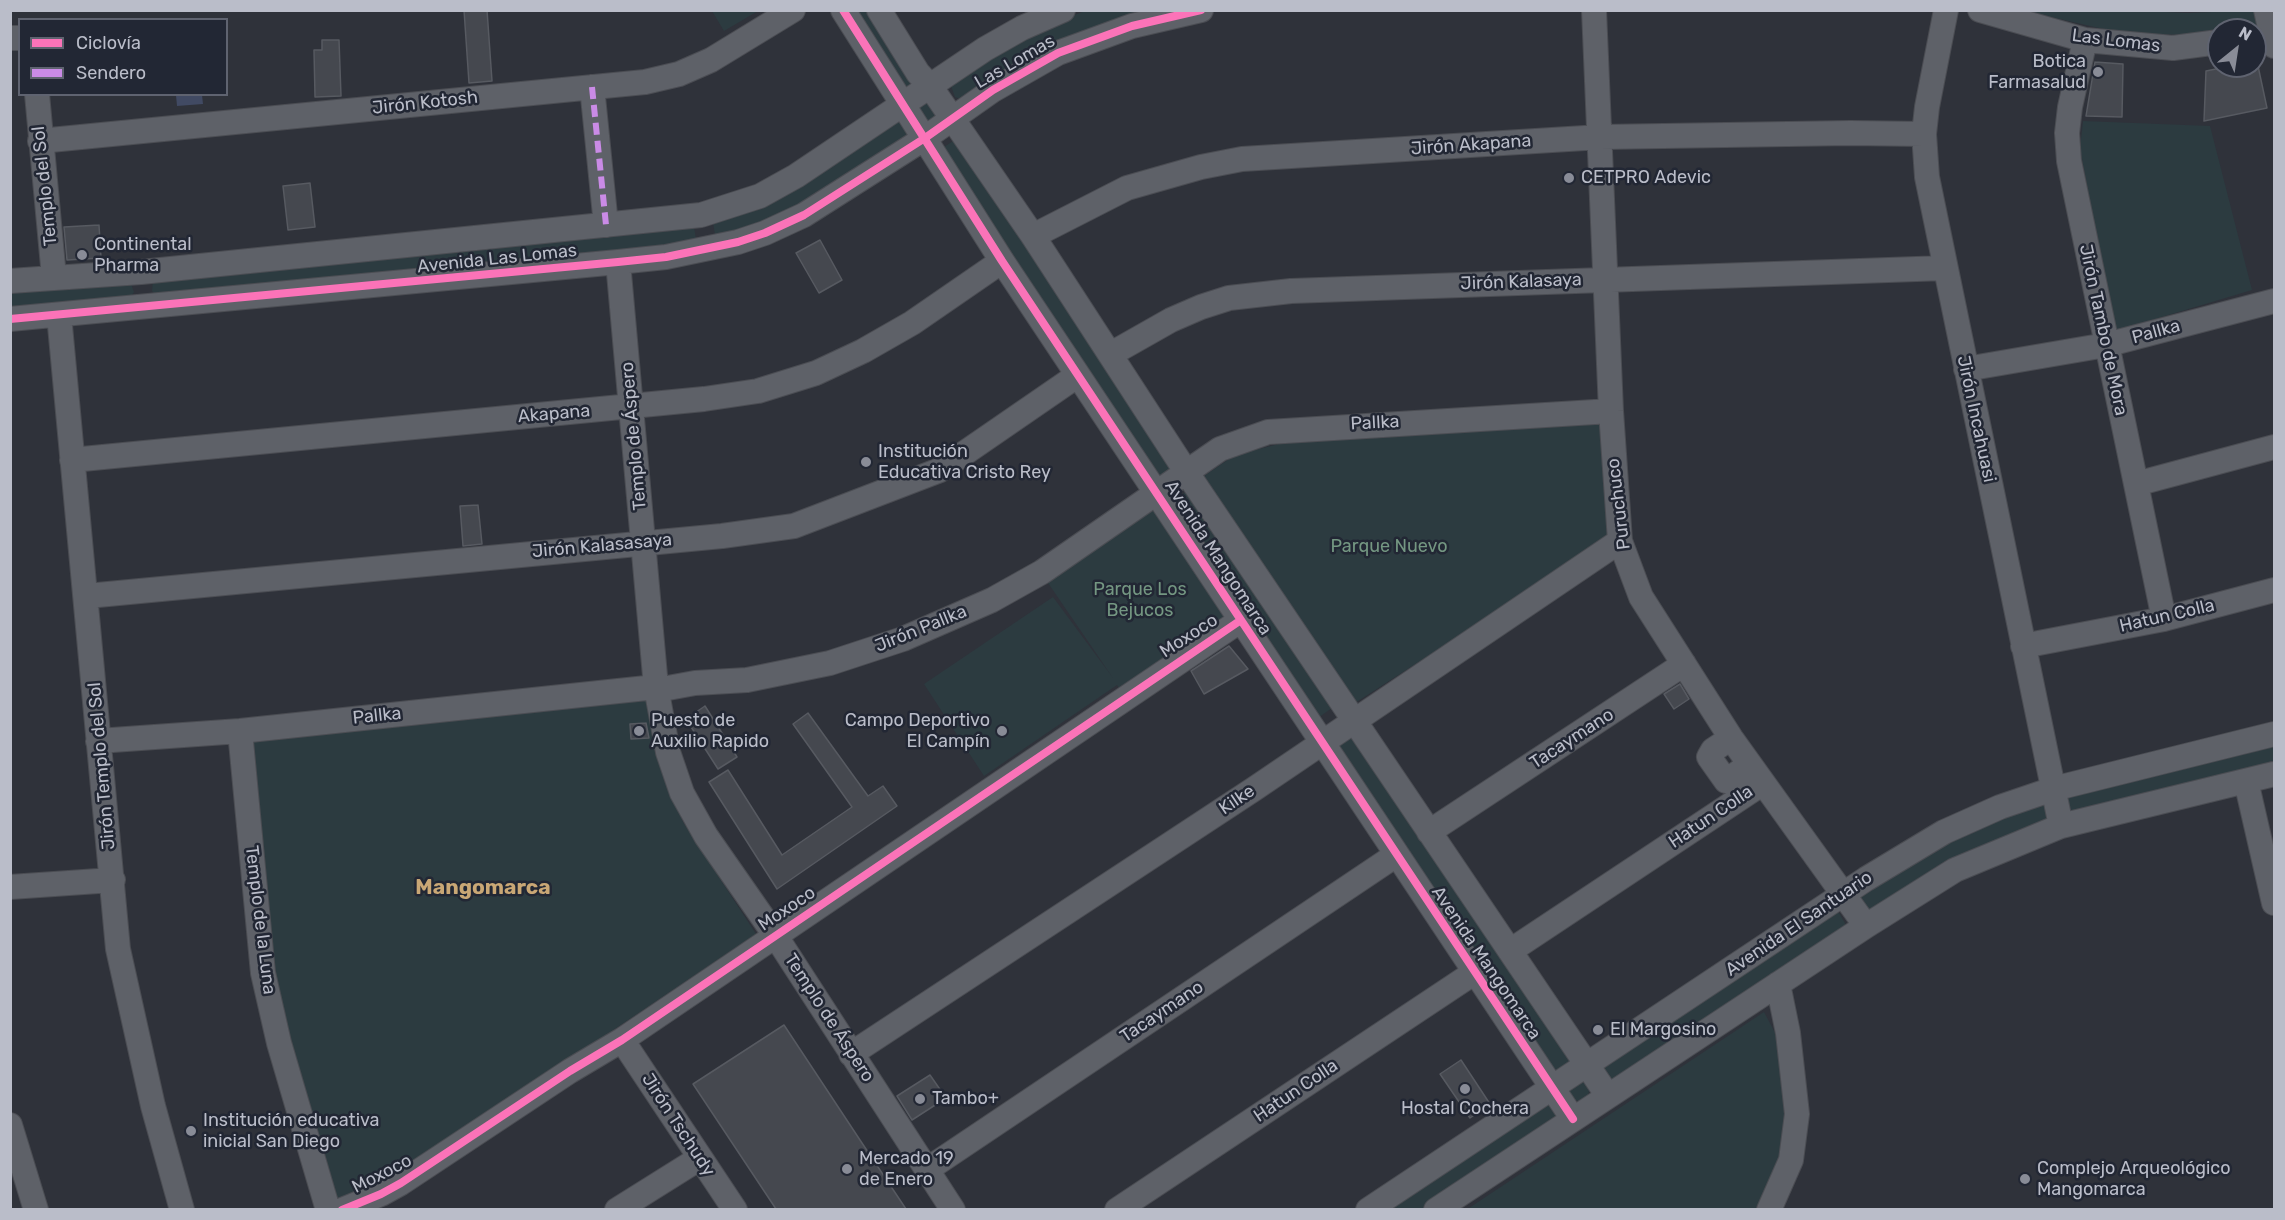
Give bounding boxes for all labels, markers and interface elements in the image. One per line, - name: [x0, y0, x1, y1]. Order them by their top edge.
- legend: [18, 18, 228, 96]
- north arrow: [2207, 18, 2267, 78]
- text: N: [2236, 23, 2255, 45]
- street label: Las Lomas: [2070, 25, 2162, 57]
- street label: Las Lomas: [971, 30, 1059, 94]
- text: Ciclovía: [76, 32, 141, 54]
- place label: Botica Farmasalud: [1988, 51, 2086, 94]
- text: Sendero: [76, 62, 146, 84]
- marker: Botica Farmasalud: [2091, 65, 2105, 79]
- street label: Jirón Kotosh: [371, 87, 479, 119]
- street label: Templo del Sol: [28, 125, 62, 247]
- street label: Jirón Akapana: [1410, 130, 1532, 160]
- place label: CETPRO Adevic: [1581, 167, 1711, 189]
- marker: CETPRO Adevic: [1562, 171, 1576, 185]
- place label: Continental Pharma: [94, 234, 192, 276]
- street label: Avenida Las Lomas: [416, 240, 578, 278]
- street label: Jirón Tambo de Mora: [2074, 242, 2132, 418]
- marker: Continental Pharma: [75, 248, 89, 262]
- street label: Jirón Kalasaya: [1460, 269, 1582, 295]
- street label: Pallka: [2129, 315, 2183, 349]
- street label: Jirón Incahuasi: [1952, 354, 2000, 484]
- street label: Templo de Áspero: [617, 361, 651, 511]
- street label: Akapana: [517, 400, 591, 428]
- street label: Pallka: [1350, 411, 1400, 435]
- place label: Institución Educativa Cristo Rey: [878, 441, 1051, 484]
- marker: Institución Educativa Cristo Rey: [859, 455, 873, 469]
- street label: Puruchuco: [1603, 457, 1635, 551]
- street label: Avenida Mangomarca: [1160, 477, 1276, 639]
- street label: Jirón Kalasasaya: [531, 529, 673, 563]
- park label: Parque Nuevo: [1330, 536, 1448, 558]
- park label: Parque Los Bejucos: [1093, 579, 1187, 622]
- street label: Hatun Colla: [2117, 595, 2217, 637]
- street label: Jirón Pallka: [872, 601, 970, 657]
- street label: Moxoco: [1156, 609, 1222, 663]
- street label: Jirón Templo del Sol: [84, 681, 120, 851]
- street label: Pallka: [351, 703, 403, 729]
- street label: Tacaymano: [1526, 704, 1618, 774]
- place label: Puesto de Auxilio Rapido: [651, 710, 769, 752]
- place label: Campo Deportivo El Campín: [845, 710, 990, 752]
- marker: Puesto de Auxilio Rapido: [632, 724, 646, 738]
- marker: Campo Deportivo El Campín: [995, 724, 1009, 738]
- street label: Kilke: [1215, 780, 1259, 820]
- street label: Hatun Colla: [1665, 781, 1757, 853]
- street label: Templo de la Luna: [240, 844, 280, 996]
- street label: Avenida El Santuario: [1721, 867, 1877, 981]
- district label: Mangomarca: [415, 875, 551, 901]
- street label: Moxoco: [754, 882, 820, 936]
- street label: Avenida Mangomarca: [1427, 882, 1545, 1044]
- street label: Templo de Áspero: [779, 950, 879, 1086]
- street label: Tacaymano: [1116, 976, 1208, 1048]
- place label: El Margosino: [1610, 1019, 1716, 1041]
- marker: El Margosino: [1591, 1023, 1605, 1037]
- street label: Hatun Colla: [1250, 1055, 1342, 1127]
- street label: Jirón Tschudy: [637, 1069, 719, 1181]
- marker: Hostal Cochera: [1458, 1082, 1472, 1096]
- place label: Tambo+: [932, 1088, 999, 1110]
- marker: Tambo+: [913, 1092, 927, 1106]
- place label: Hostal Cochera: [1401, 1098, 1529, 1120]
- place label: Institución educativa inicial San Diego: [203, 1110, 380, 1152]
- marker: Institución educativa inicial San Diego: [184, 1124, 198, 1138]
- place label: Mercado 19 de Enero: [859, 1148, 954, 1190]
- street label: Moxoco: [348, 1150, 416, 1198]
- place label: Complejo Arqueológico Mangomarca: [2037, 1158, 2231, 1200]
- marker: Mercado 19 de Enero: [840, 1162, 854, 1176]
- marker: Complejo Arqueológico Mangomarca: [2018, 1172, 2032, 1186]

